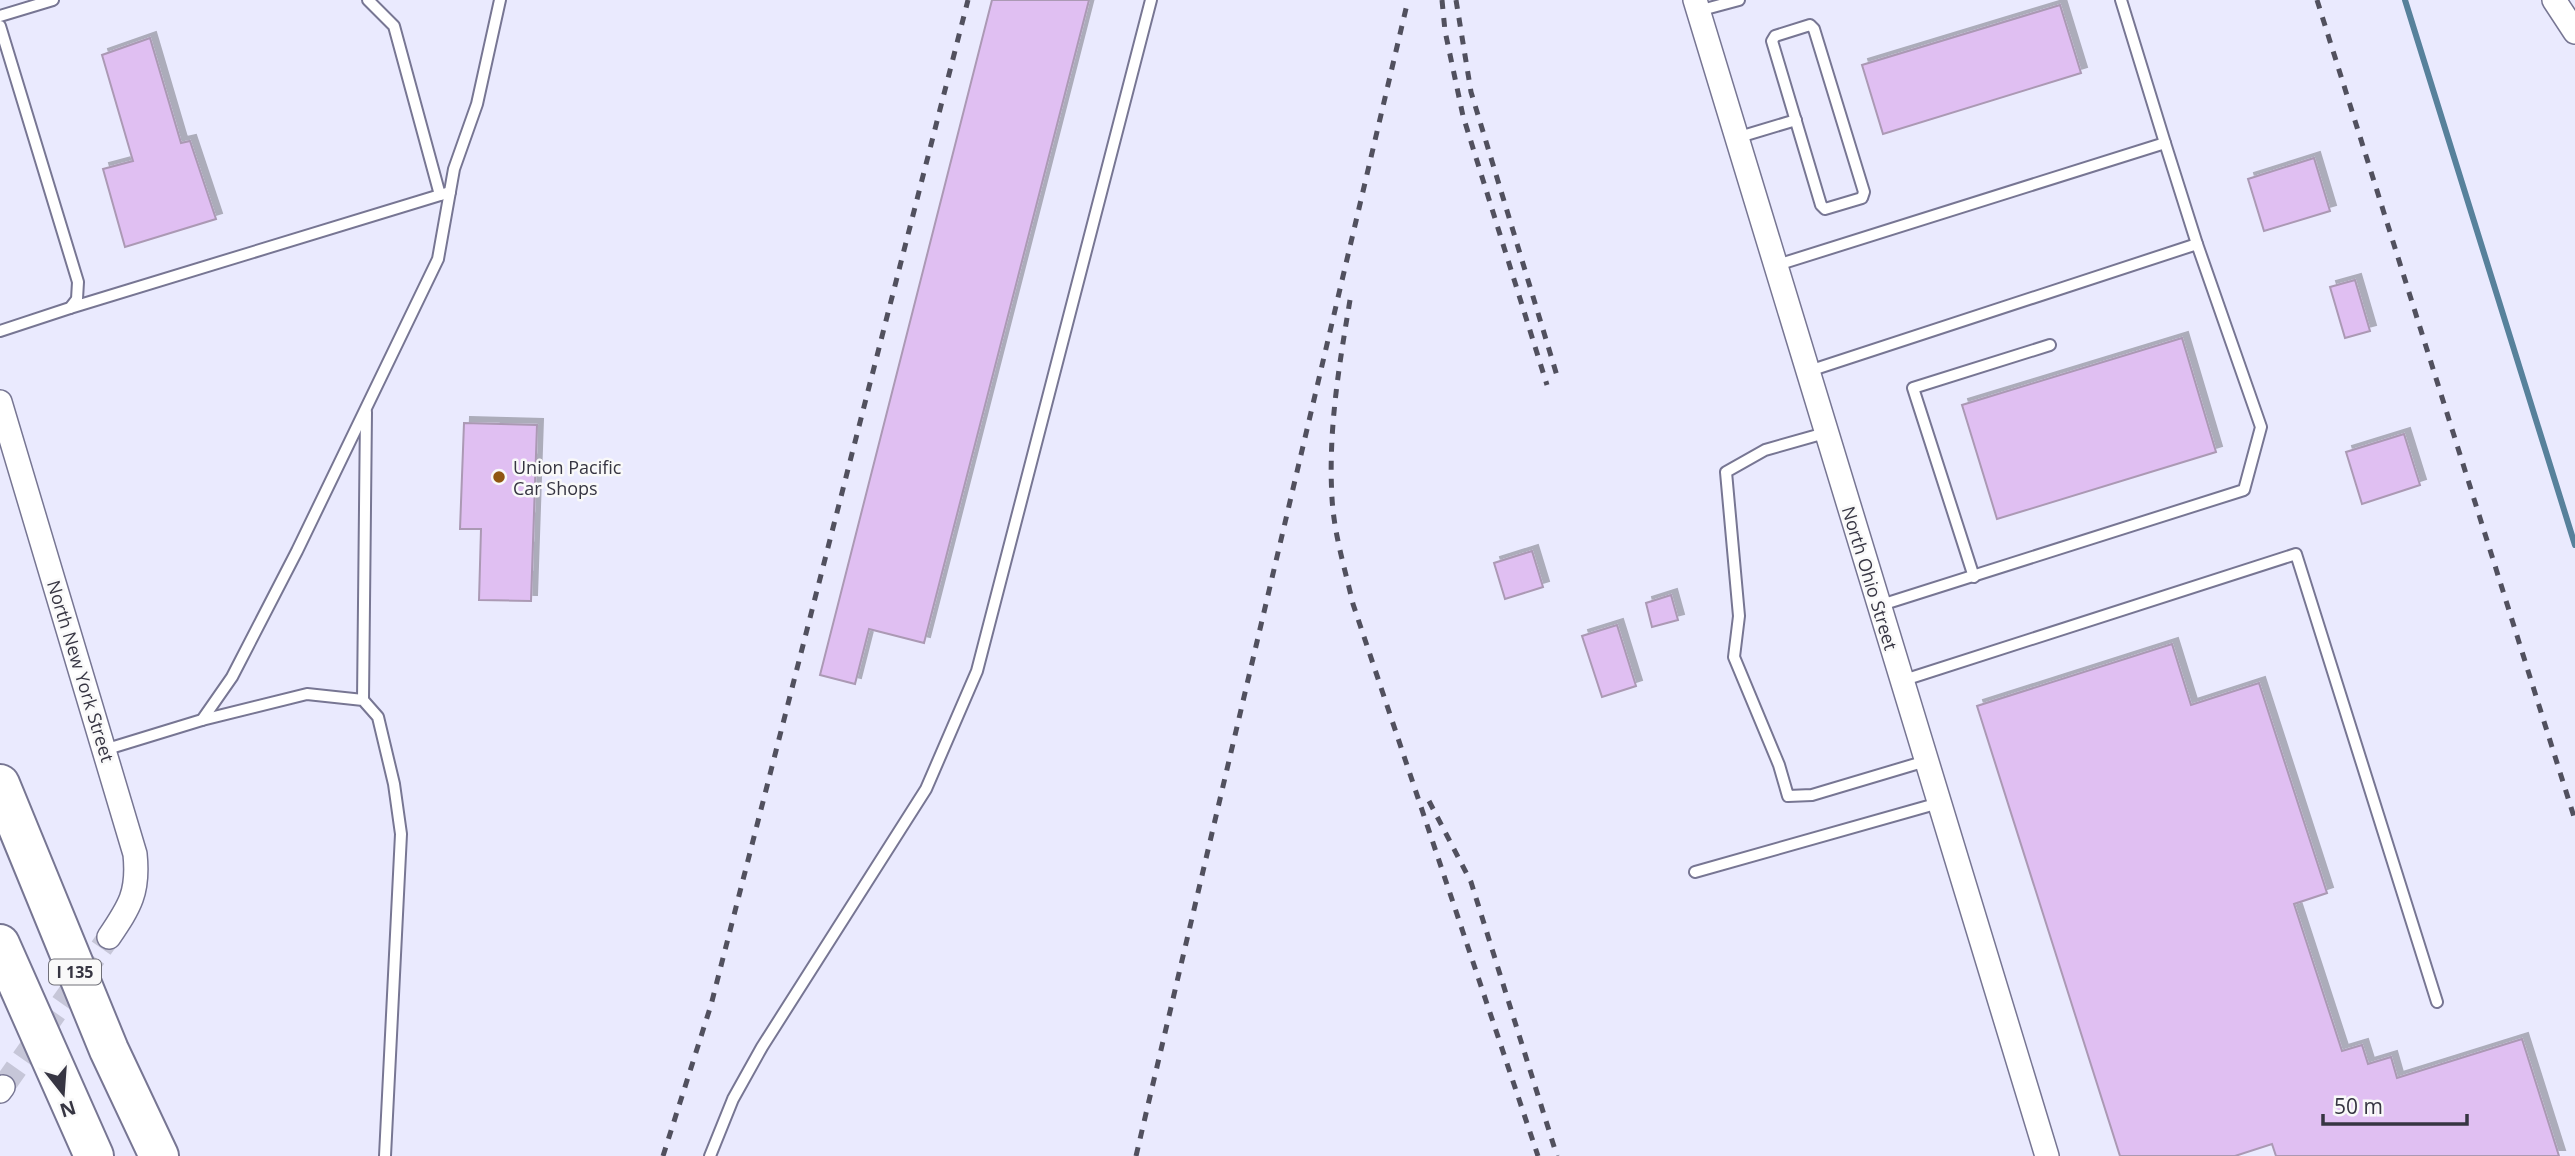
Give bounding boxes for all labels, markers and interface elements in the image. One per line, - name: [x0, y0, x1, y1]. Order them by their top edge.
- place label: Union Pacific Car Shops: [513, 455, 622, 500]
- marker: Union Pacific Car Shops: [491, 469, 507, 485]
- street label: North Ohio Street: [1837, 503, 1903, 653]
- street label: North New York Street: [42, 577, 120, 765]
- road number: I 135: [49, 960, 101, 984]
- north arrow: [28, 1058, 98, 1128]
- scale bar: [2323, 1082, 2466, 1126]
- text: 50 m: [2334, 1092, 2383, 1120]
- text: N: [57, 1095, 79, 1124]

